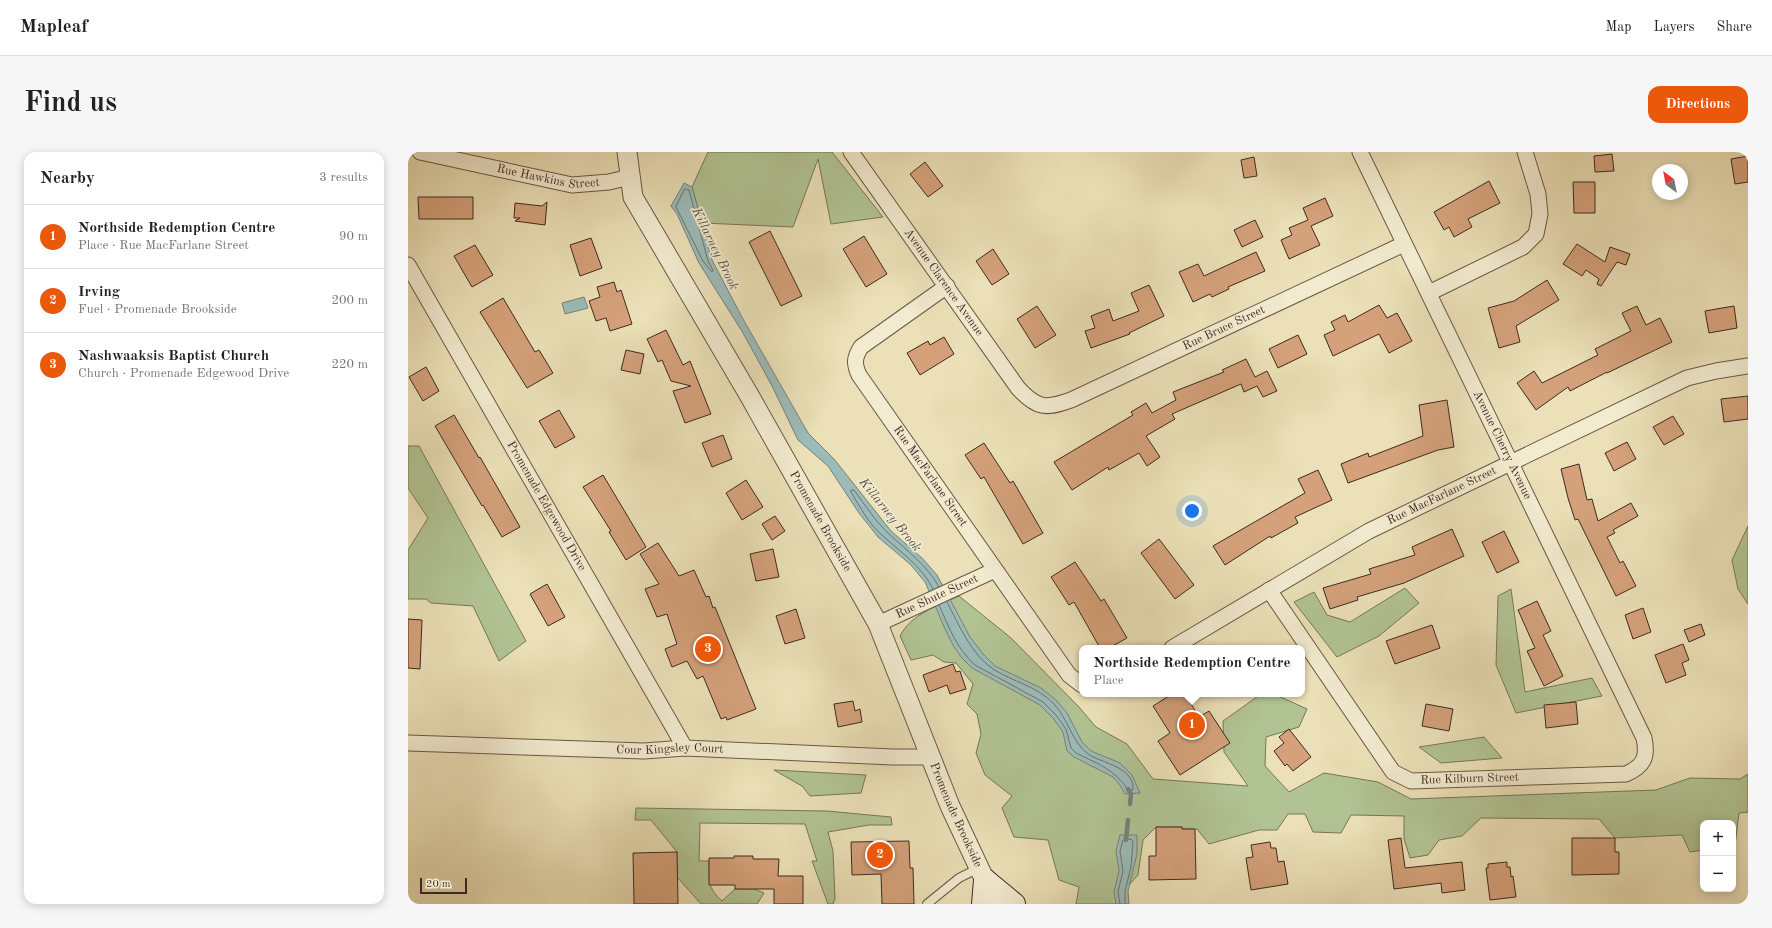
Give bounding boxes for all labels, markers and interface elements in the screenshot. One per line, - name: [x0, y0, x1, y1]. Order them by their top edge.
- text: Mapleaf: [20, 18, 88, 37]
- text: Map: [1606, 20, 1632, 34]
- text: Layers: [1654, 20, 1695, 34]
- text: Share: [1717, 20, 1752, 34]
- button: Directions: [1648, 86, 1748, 123]
- text: Find us: [24, 90, 117, 118]
- street label: Rue Hawkins Street: [496, 163, 600, 192]
- north arrow: [1652, 164, 1688, 200]
- text: Nearby: [40, 170, 95, 187]
- text: 3 results: [319, 171, 368, 184]
- water label: Killarney Brook: [689, 205, 741, 292]
- text: Northside Redemption Centre: [78, 221, 275, 236]
- street label: Avenue Clarence Avenue: [902, 227, 986, 339]
- text: 1: [49, 230, 57, 243]
- text: 90 m: [339, 230, 368, 243]
- text: Place · Rue MacFarlane Street: [78, 239, 249, 252]
- text: Irving: [78, 285, 120, 300]
- text: 2: [49, 294, 57, 307]
- text: 200 m: [331, 294, 368, 307]
- text: Fuel · Promenade Brookside: [78, 303, 237, 316]
- street label: Rue Bruce Street: [1181, 304, 1267, 353]
- text: Nashwaaksis Baptist Church: [78, 349, 269, 364]
- text: 3: [49, 358, 57, 371]
- text: 220 m: [331, 358, 368, 371]
- text: Church · Promenade Edgewood Drive: [78, 367, 289, 380]
- street label: Avenue Cherry Avenue: [1470, 389, 1534, 502]
- street label: Rue MacFarlane Street: [891, 424, 969, 529]
- street label: Promenade Edgewood Drive: [504, 439, 588, 573]
- street label: Rue MacFarlane Street: [1385, 465, 1498, 527]
- street label: Promenade Brookside: [787, 469, 853, 574]
- water label: Killarney Brook: [856, 475, 923, 554]
- your location: [1182, 501, 1202, 521]
- street label: Rue Shute Street: [894, 573, 980, 621]
- pin: 3: [695, 634, 721, 664]
- popup: [1079, 645, 1305, 697]
- text: Northside Redemption Centre: [1093, 656, 1291, 671]
- text: Place: [1093, 674, 1124, 687]
- pin: 1: [1179, 710, 1205, 740]
- street label: Cour Kingsley Court: [616, 742, 724, 757]
- street label: Promenade Brookside: [927, 761, 984, 870]
- street label: Rue Kilburn Street: [1420, 771, 1519, 787]
- map controls: [1700, 820, 1736, 892]
- button: +: [1700, 820, 1736, 856]
- pin: 2: [867, 840, 893, 870]
- button: −: [1700, 856, 1736, 892]
- scale bar: [420, 876, 467, 895]
- text: 20 m: [426, 879, 451, 890]

